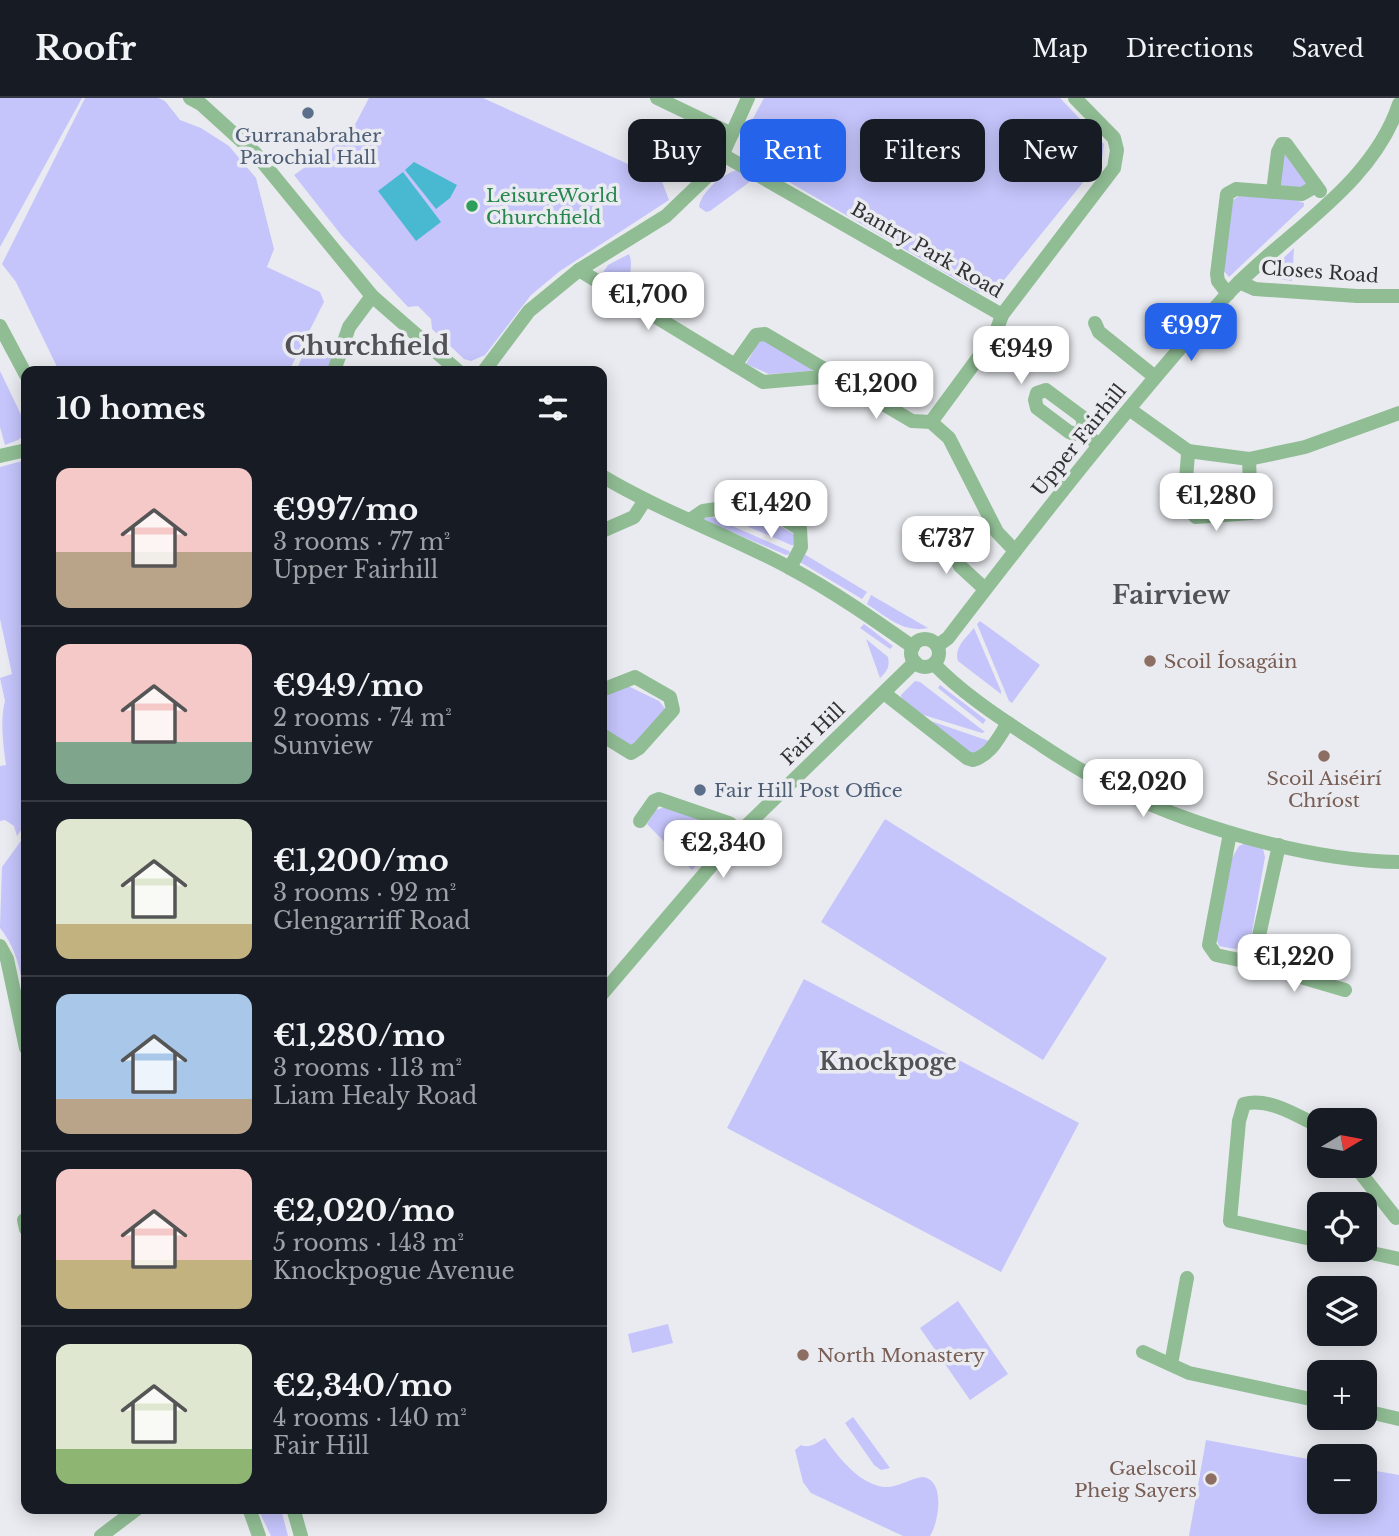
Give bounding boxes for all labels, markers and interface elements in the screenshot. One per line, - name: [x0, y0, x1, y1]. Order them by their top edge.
- text: Roofr: [35, 28, 136, 69]
- text: Map: [1032, 34, 1088, 63]
- text: Directions: [1126, 34, 1254, 63]
- text: Saved: [1292, 34, 1364, 63]
- marker: Gurranabraher Parochial Hall: [300, 105, 316, 121]
- chip: Buy: [628, 119, 726, 182]
- chip: Rent: [740, 119, 846, 182]
- chip: Filters: [860, 119, 985, 182]
- chip: New: [999, 119, 1102, 182]
- place label: Gurranabraher Parochial Hall: [235, 124, 381, 169]
- place label: LeisureWorld Churchfield: [486, 184, 618, 229]
- street label: Bantry Park Road: [847, 197, 1007, 303]
- marker: LeisureWorld Churchfield: [464, 198, 480, 214]
- street label: Closes Road: [1260, 256, 1380, 288]
- pin: €1,700: [591, 272, 705, 332]
- text: €1,700: [608, 281, 688, 309]
- pin: €997: [1150, 303, 1232, 363]
- text: €997: [1161, 312, 1221, 340]
- pin: €949: [980, 327, 1062, 386]
- district label: Churchfield: [285, 330, 449, 362]
- text: €949: [989, 335, 1053, 363]
- pin: €1,200: [819, 362, 933, 421]
- text: €1,200: [834, 370, 918, 398]
- street label: Upper Fairhill: [1027, 380, 1131, 500]
- icon: filters: [534, 389, 572, 427]
- text: 10 homes: [56, 390, 206, 427]
- pin: €1,280: [1159, 474, 1273, 533]
- pin: €1,420: [714, 480, 828, 540]
- text: €1,280: [1176, 482, 1256, 510]
- text: €1,420: [730, 489, 812, 517]
- text: €997/mo: [273, 491, 418, 528]
- icon: home: [112, 496, 196, 580]
- pin: €737: [905, 517, 987, 576]
- text: €737: [918, 525, 974, 553]
- text: 3 rooms · 77 m²: [273, 528, 450, 556]
- text: Upper Fairhill: [273, 556, 438, 584]
- district label: Fairview: [1112, 579, 1231, 611]
- place label: Scoil Íosagáin: [1164, 650, 1297, 673]
- marker: Scoil Íosagáin: [1142, 653, 1158, 669]
- text: €949/mo: [273, 667, 424, 704]
- icon: home: [112, 672, 196, 756]
- street label: Fair Hill: [776, 698, 850, 770]
- text: 2 rooms · 74 m²: [273, 704, 452, 732]
- text: Sunview: [273, 732, 373, 760]
- marker: Scoil Aiséirí Chríost: [1316, 748, 1332, 764]
- pin: €2,020: [1086, 760, 1200, 819]
- place label: Scoil Aiséirí Chríost: [1267, 767, 1382, 812]
- text: €2,020: [1099, 768, 1187, 796]
- place label: Fair Hill Post Office: [714, 779, 903, 802]
- marker: Fair Hill Post Office: [692, 782, 708, 798]
- pin: €2,340: [666, 820, 780, 880]
- text: €2,340: [680, 829, 766, 857]
- text: €1,200/mo: [273, 842, 449, 879]
- icon: home: [112, 847, 196, 931]
- text: 3 rooms · 92 m²: [273, 879, 456, 907]
- text: Glengarriff Road: [273, 907, 470, 935]
- pin: €1,220: [1237, 934, 1351, 994]
- text: €1,220: [1254, 943, 1334, 971]
- text: €1,280/mo: [273, 1017, 445, 1054]
- icon: home: [112, 1022, 196, 1106]
- district label: Knockpoge: [819, 1048, 957, 1076]
- text: 3 rooms · 113 m²: [273, 1054, 462, 1082]
- text: Liam Healy Road: [273, 1082, 477, 1110]
- north arrow: [1307, 1108, 1377, 1178]
- map controls: [1307, 1108, 1377, 1514]
- text: €2,020/mo: [273, 1192, 455, 1229]
- button: locate: [1307, 1192, 1377, 1262]
- icon: home: [112, 1197, 196, 1281]
- text: 5 rooms · 143 m²: [273, 1229, 464, 1257]
- text: Knockpogue Avenue: [273, 1257, 515, 1285]
- button: layers: [1307, 1276, 1377, 1346]
- place label: North Monastery: [817, 1344, 985, 1367]
- marker: North Monastery: [795, 1347, 811, 1363]
- button: +: [1307, 1360, 1377, 1430]
- text: €2,340/mo: [273, 1367, 452, 1404]
- icon: home: [112, 1372, 196, 1456]
- text: 4 rooms · 140 m²: [273, 1404, 467, 1432]
- text: Fair Hill: [273, 1432, 369, 1460]
- button: −: [1307, 1444, 1377, 1514]
- place label: Gaelscoil Pheig Sayers: [1074, 1457, 1197, 1502]
- marker: Gaelscoil Pheig Sayers: [1203, 1471, 1219, 1487]

